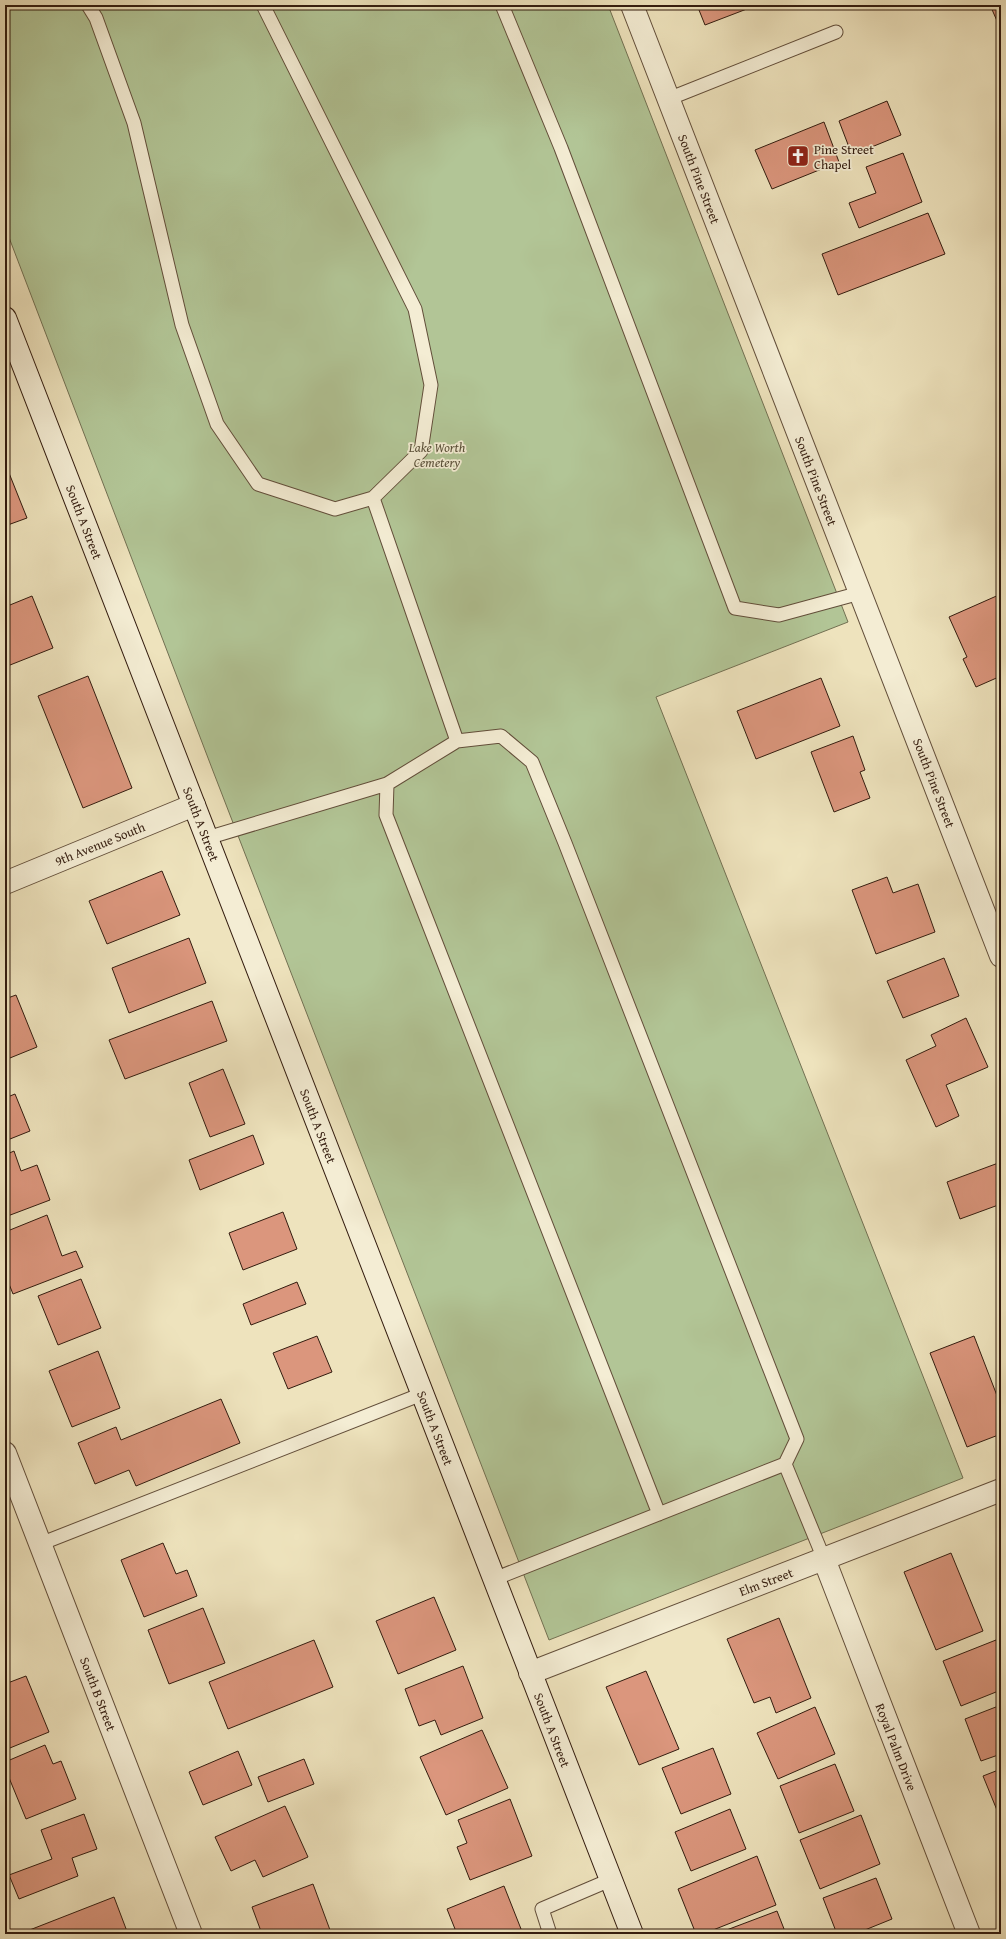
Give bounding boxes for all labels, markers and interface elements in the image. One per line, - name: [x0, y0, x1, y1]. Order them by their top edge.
- street label: South Pine Street: [673, 131, 725, 227]
- place label: Pine Street Chapel: [814, 140, 874, 174]
- church icon: Pine Street Chapel: [785, 143, 811, 169]
- street label: South Pine Street: [790, 433, 842, 529]
- park label: Lake Worth Cemetery: [408, 438, 466, 472]
- street label: South A Street: [61, 482, 107, 562]
- street label: South Pine Street: [908, 735, 960, 831]
- street label: South A Street: [178, 784, 224, 864]
- street label: 9th Avenue South: [52, 817, 149, 871]
- street label: South A Street: [295, 1086, 341, 1166]
- street label: South A Street: [412, 1388, 458, 1468]
- street label: Elm Street: [736, 1563, 796, 1601]
- street label: South B Street: [75, 1654, 121, 1734]
- street label: South A Street: [529, 1690, 575, 1770]
- street label: Royal Palm Drive: [871, 1700, 921, 1794]

